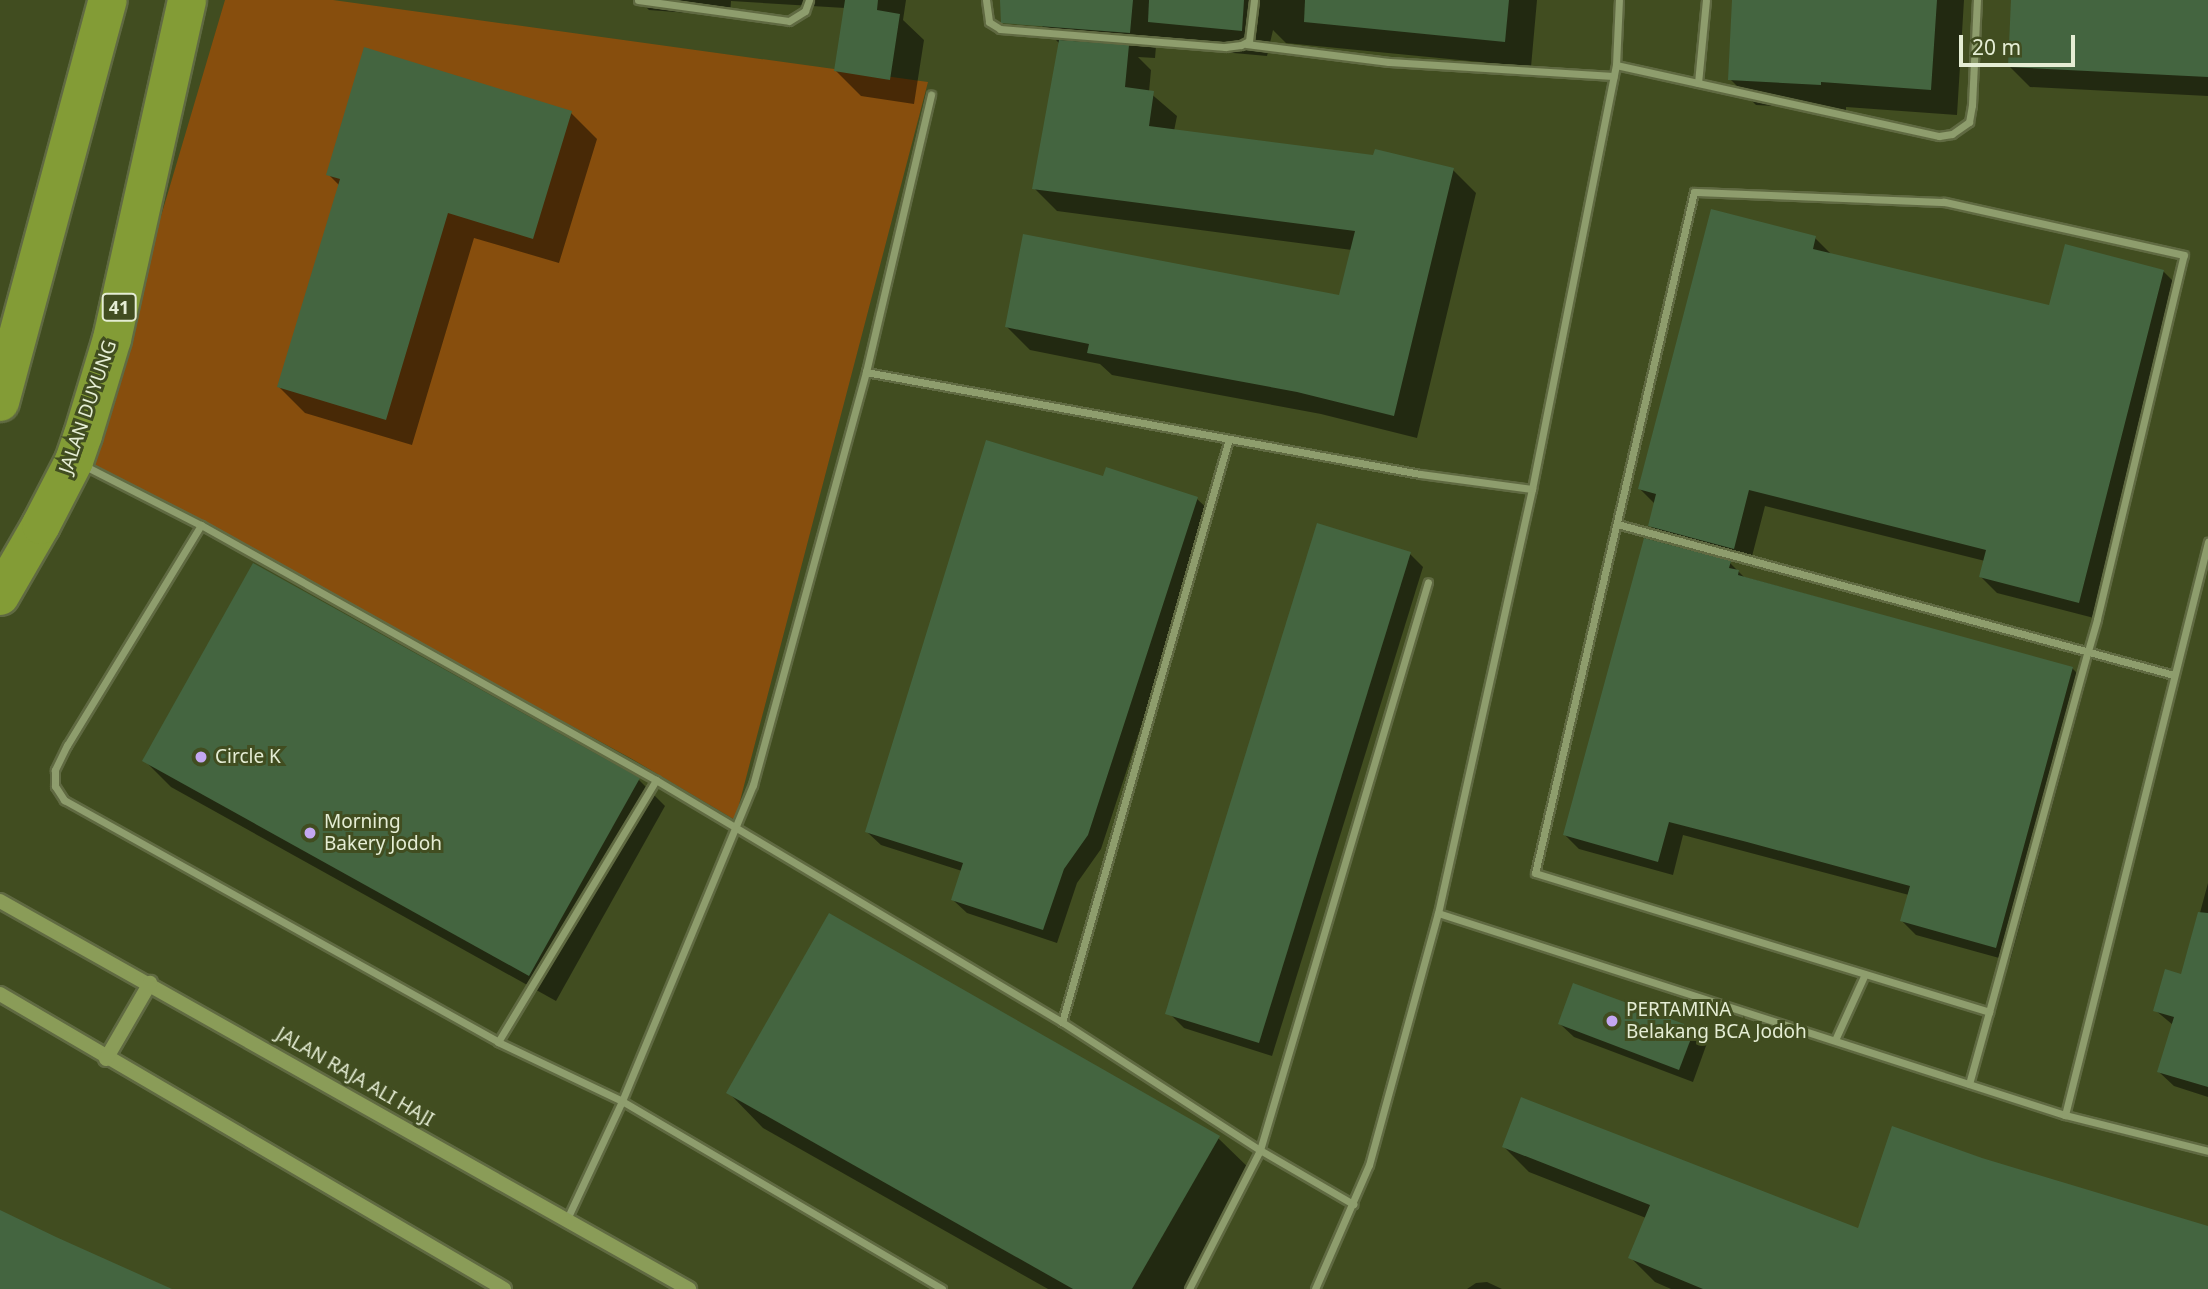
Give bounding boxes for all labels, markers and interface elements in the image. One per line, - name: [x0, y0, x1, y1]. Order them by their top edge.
- scale bar: [1963, 21, 2078, 65]
- text: 20 m: [1972, 33, 2021, 61]
- road number: 41: [102, 292, 136, 321]
- street label: JALAN DUYUNG: [55, 337, 121, 477]
- place label: Circle K: [215, 746, 281, 768]
- marker: Circle K: [193, 749, 209, 765]
- place label: Morning Bakery Jodoh: [324, 811, 442, 855]
- marker: Morning Bakery Jodoh: [302, 825, 318, 841]
- place label: PERTAMINA Belakang BCA Jodoh: [1626, 999, 1807, 1043]
- marker: PERTAMINA Belakang BCA Jodoh: [1604, 1013, 1620, 1029]
- street label: JALAN RAJA ALI HAJI: [272, 1023, 438, 1131]

